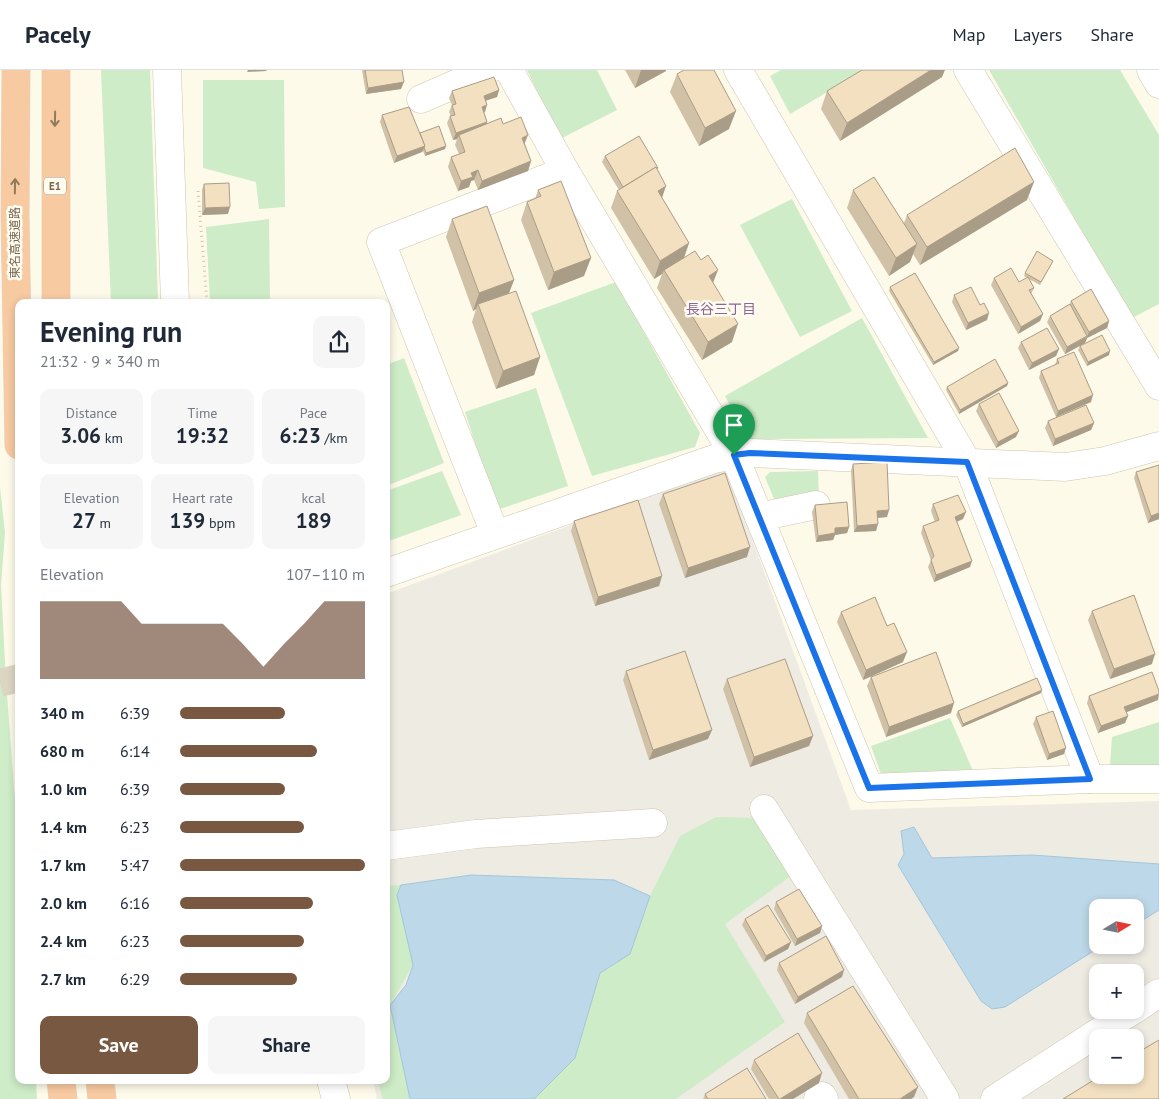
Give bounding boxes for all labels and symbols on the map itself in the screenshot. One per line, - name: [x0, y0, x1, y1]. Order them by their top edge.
- one-way arrow: [51, 110, 60, 126]
- road number: E1: [44, 178, 66, 194]
- one-way arrow: [10, 179, 20, 195]
- street label: 東名高速道路: [7, 207, 22, 279]
- district label: 長谷三丁目: [686, 300, 756, 318]
- pin: [713, 404, 755, 455]
- north arrow: [1089, 899, 1144, 954]

